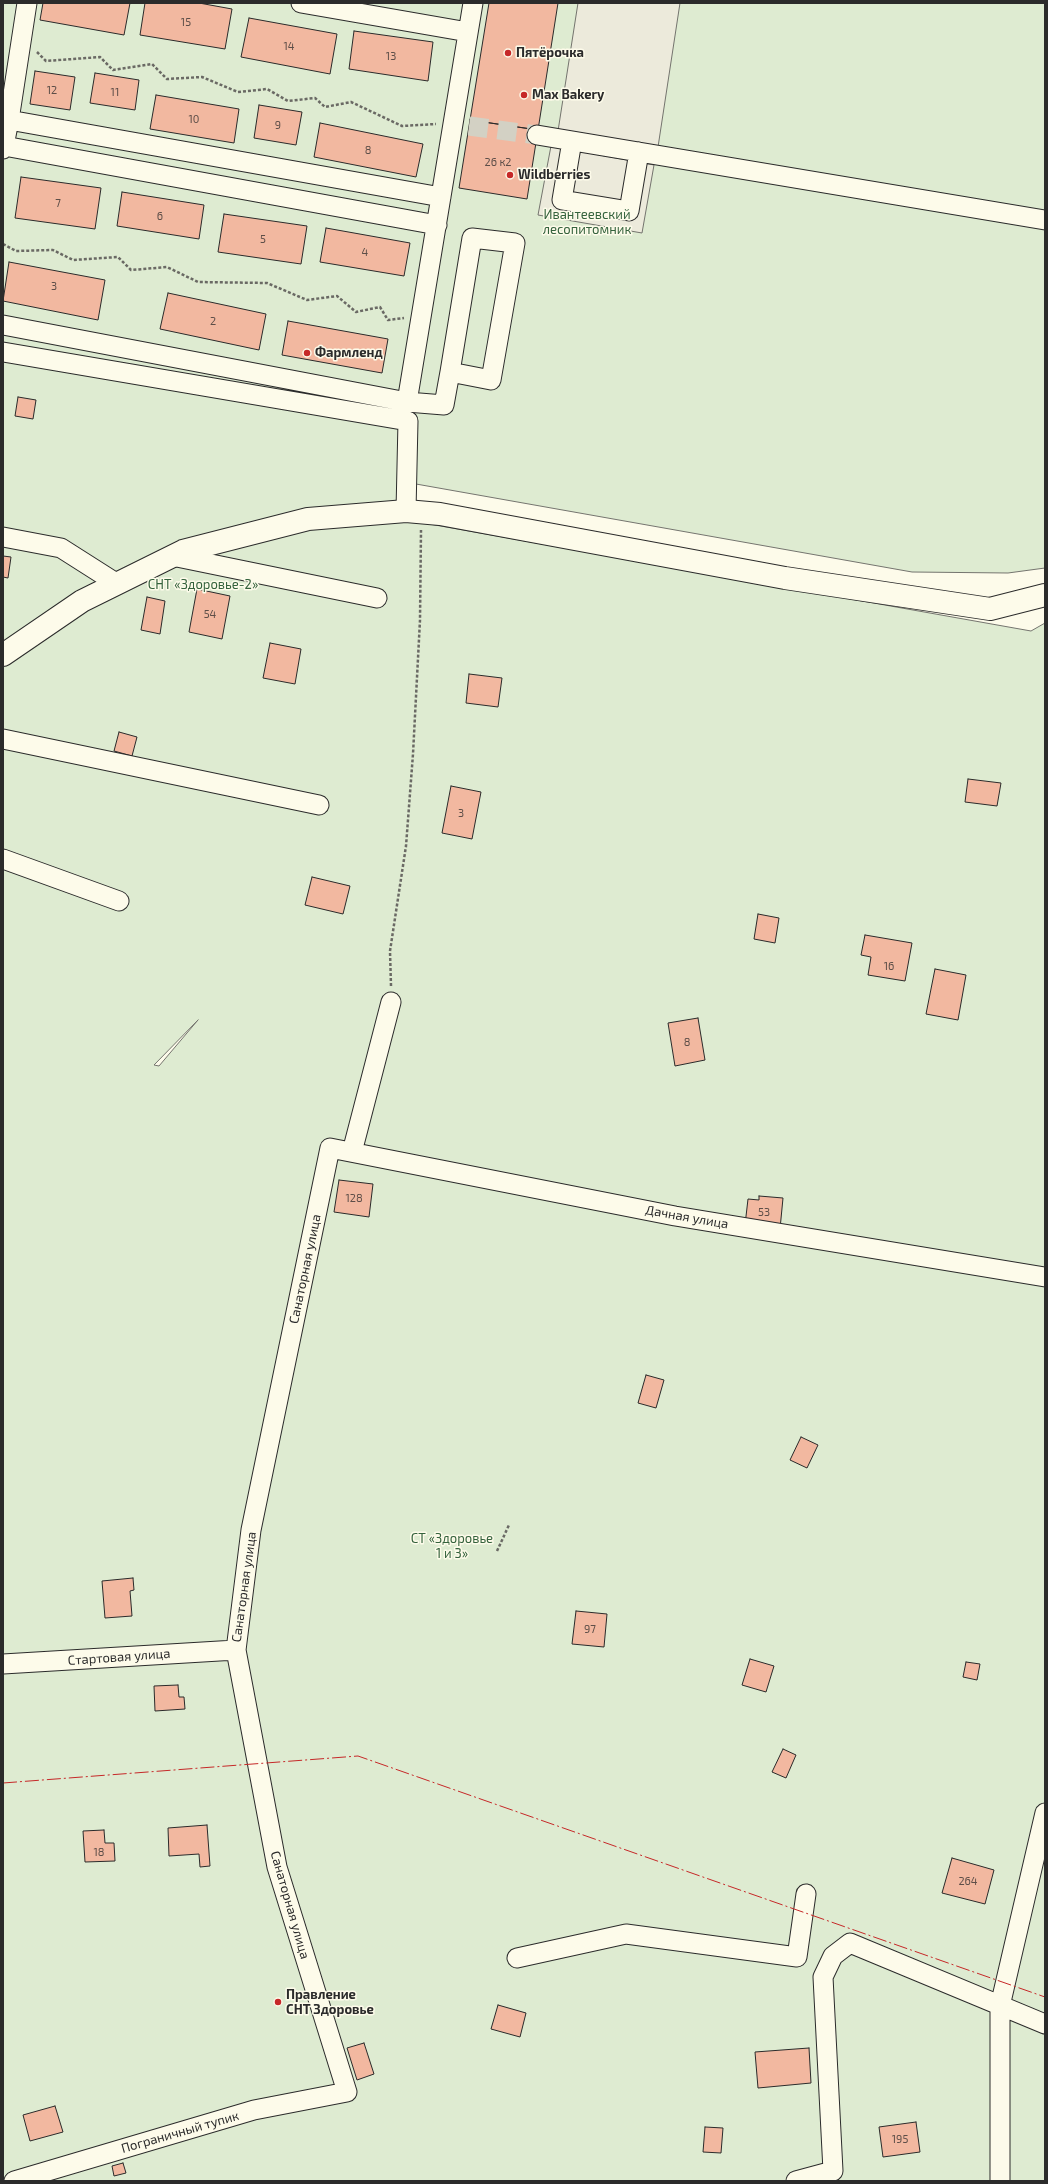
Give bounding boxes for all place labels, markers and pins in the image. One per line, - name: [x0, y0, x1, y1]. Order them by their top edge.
- place label: Пятёрочка: [516, 45, 584, 61]
- marker: Пятёрочка: [503, 48, 513, 58]
- place label: Max Bakery: [532, 87, 604, 103]
- marker: Max Bakery: [519, 90, 529, 100]
- place label: Wildberries: [518, 167, 590, 183]
- marker: Wildberries: [505, 170, 515, 180]
- place label: Фармленд: [315, 345, 383, 361]
- marker: Фармленд: [302, 348, 312, 358]
- place label: Правление СНТ Здоровье: [286, 1987, 374, 2018]
- marker: Правление СНТ Здоровье: [273, 1997, 283, 2007]

